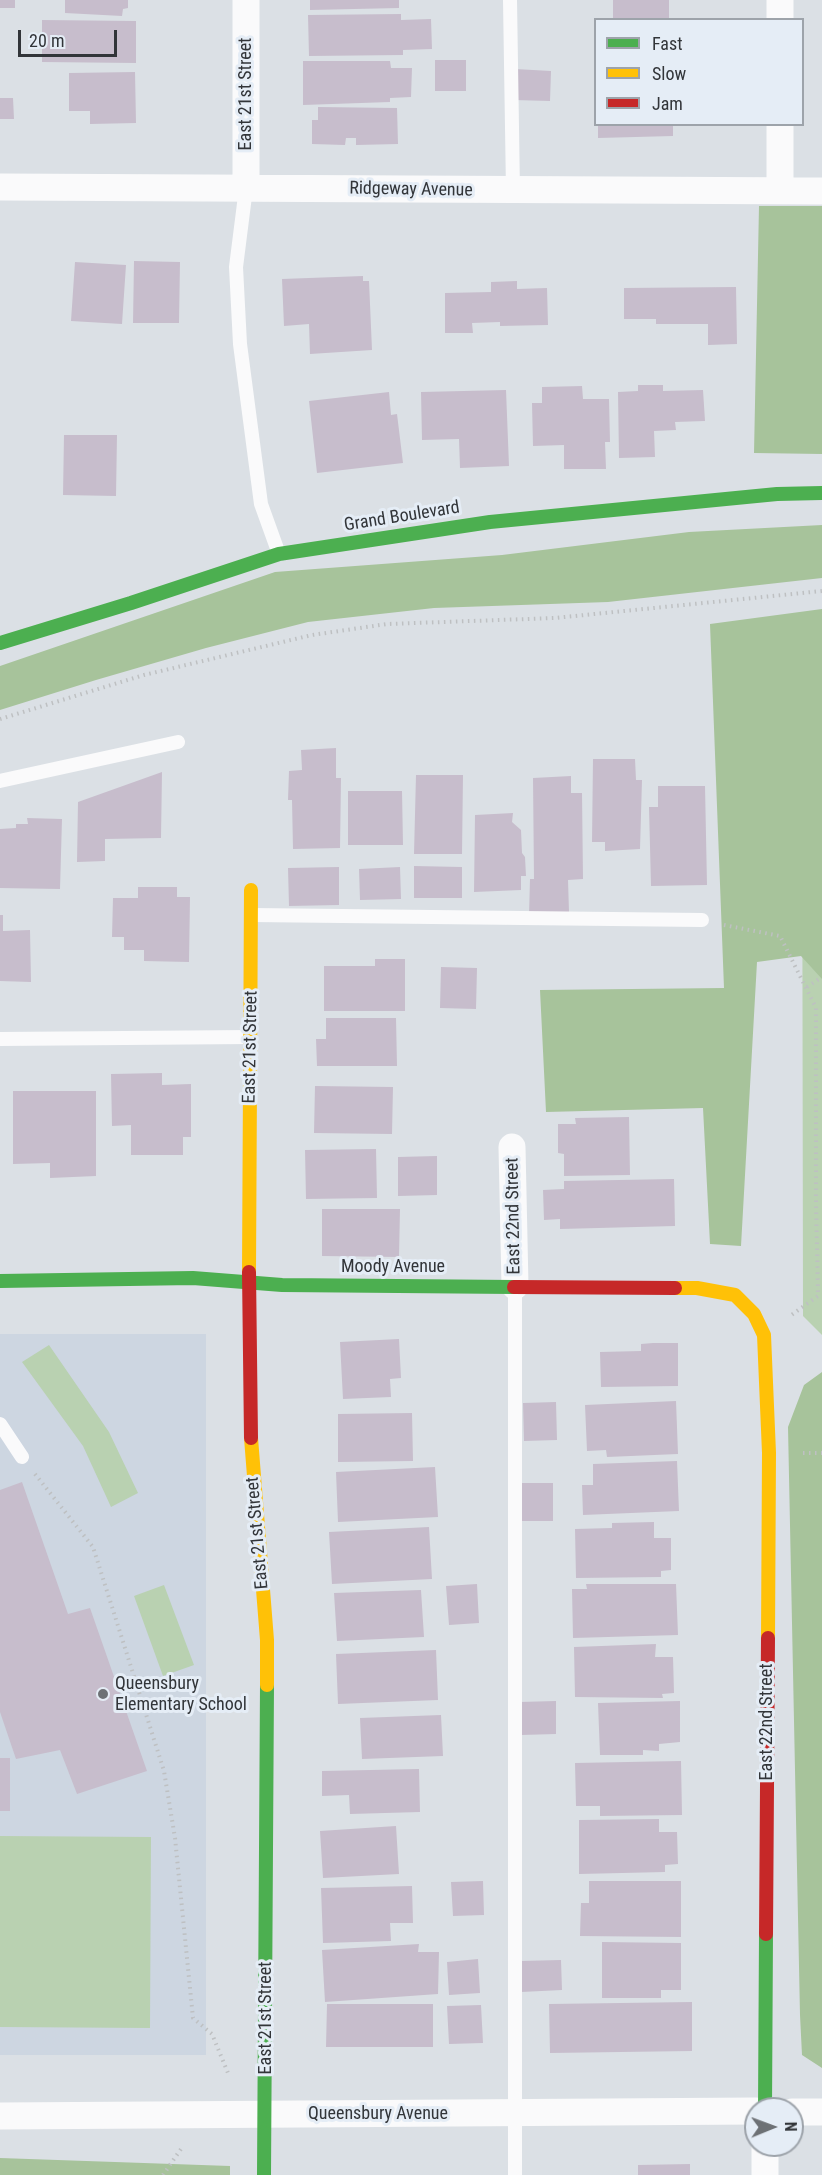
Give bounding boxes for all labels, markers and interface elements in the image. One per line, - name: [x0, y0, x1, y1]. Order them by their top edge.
- scale bar: [21, 18, 120, 56]
- legend: [594, 18, 804, 126]
- text: 20 m: [29, 30, 64, 51]
- text: Fast: [652, 33, 683, 54]
- street label: East 21st Street: [235, 38, 257, 150]
- text: Slow: [652, 63, 686, 84]
- text: Jam: [652, 93, 683, 114]
- street label: Ridgeway Avenue: [349, 178, 473, 202]
- street label: Grand Boulevard: [343, 497, 461, 537]
- street label: East 21st Street: [239, 990, 263, 1104]
- street label: East 22nd Street: [502, 1157, 526, 1275]
- street label: Moody Avenue: [341, 1256, 445, 1278]
- street label: East 21st Street: [242, 1476, 274, 1590]
- street label: East 22nd Street: [756, 1664, 778, 1780]
- place label: Queensbury Elementary School: [115, 1673, 247, 1716]
- marker: Queensbury Elementary School: [96, 1687, 110, 1701]
- street label: East 21st Street: [255, 1962, 277, 2074]
- north arrow: [744, 2097, 804, 2157]
- street label: Queensbury Avenue: [308, 2103, 448, 2125]
- text: N: [781, 2122, 800, 2132]

